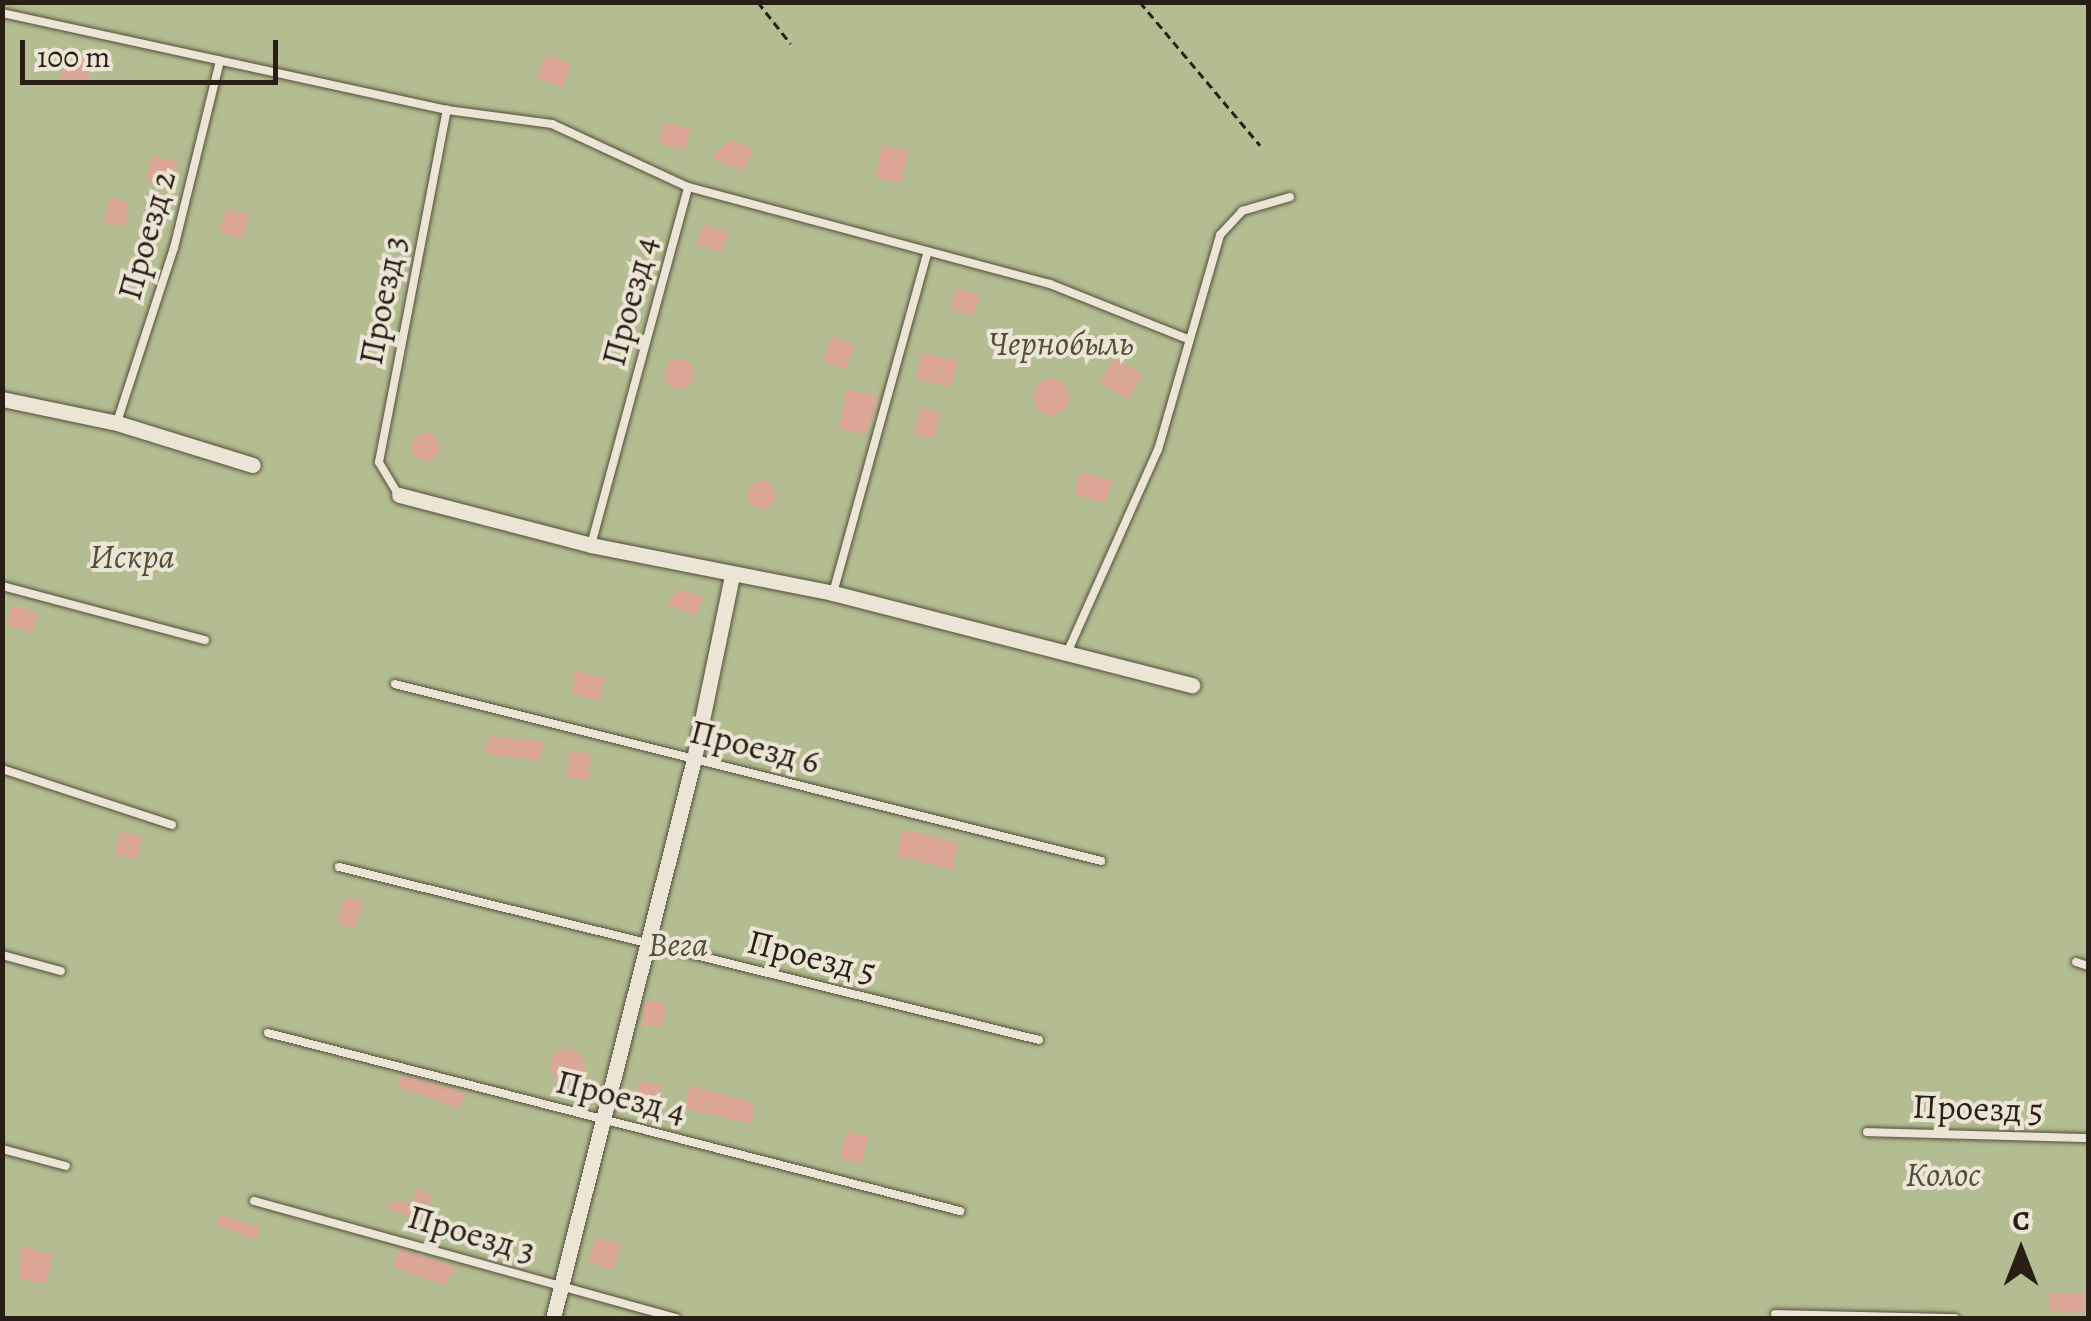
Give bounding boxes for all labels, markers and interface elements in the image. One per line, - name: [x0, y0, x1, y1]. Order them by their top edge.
- scale bar: [25, 20, 282, 82]
- text: 100 m: [37, 37, 110, 77]
- street label: Проезд 2: [108, 165, 184, 305]
- street label: Проезд 3: [349, 232, 415, 368]
- street label: Проезд 4: [592, 232, 666, 370]
- park label: Чернобыль: [988, 322, 1134, 364]
- park label: Искра: [89, 535, 175, 577]
- street label: Проезд 6: [686, 710, 824, 782]
- street label: Проезд 5: [743, 920, 881, 992]
- park label: Вега: [648, 923, 708, 965]
- street label: Проезд 4: [552, 1060, 690, 1132]
- street label: Проезд 5: [1912, 1085, 2044, 1131]
- park label: Колос: [1905, 1153, 1981, 1195]
- street label: Проезд 3: [403, 1195, 541, 1271]
- north arrow: [1971, 1201, 2071, 1301]
- text: С: [2012, 1202, 2030, 1240]

